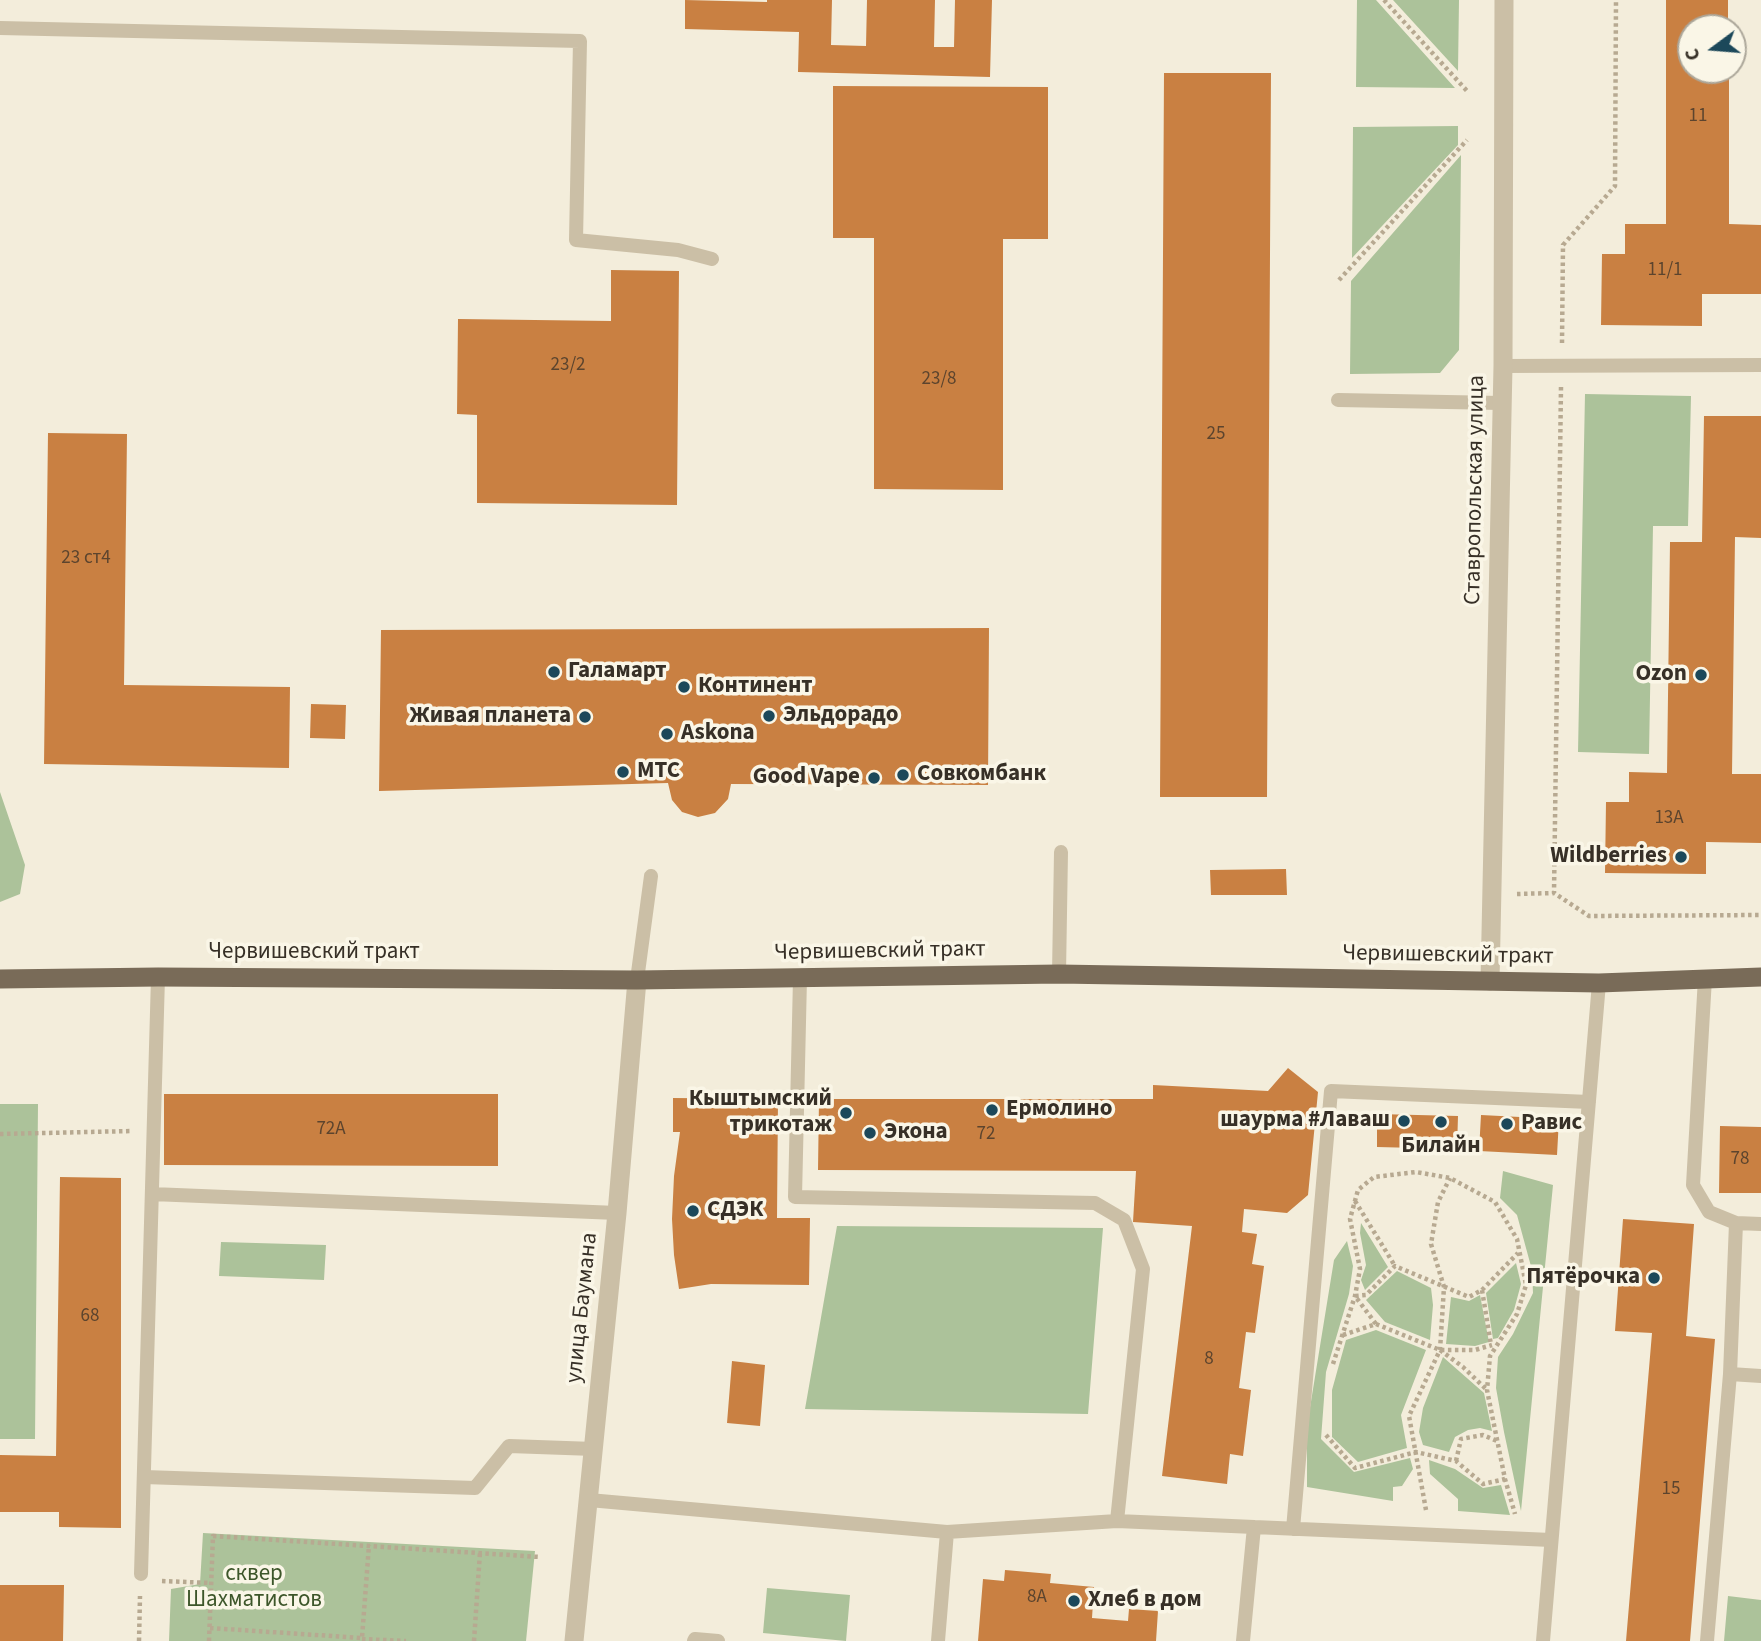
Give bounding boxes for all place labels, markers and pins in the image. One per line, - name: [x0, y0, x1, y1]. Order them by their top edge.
- place label: Галамарт: [568, 658, 667, 686]
- place label: Ozon: [1635, 661, 1687, 689]
- marker: Галамарт: [546, 664, 562, 680]
- marker: Ozon: [1693, 667, 1709, 683]
- place label: Континент: [698, 673, 813, 701]
- marker: Континент: [676, 679, 692, 695]
- place label: Эльдорадо: [783, 702, 898, 730]
- place label: Живая планета: [410, 703, 571, 731]
- marker: Эльдорадо: [761, 708, 777, 724]
- marker: Живая планета: [577, 709, 593, 725]
- place label: Askona: [681, 720, 755, 748]
- marker: Askona: [659, 726, 675, 742]
- place label: МТС: [637, 758, 680, 786]
- place label: Совкомбанк: [917, 761, 1046, 789]
- marker: МТС: [615, 764, 631, 780]
- place label: Good Vape: [753, 764, 860, 792]
- marker: Совкомбанк: [895, 767, 911, 783]
- marker: Good Vape: [866, 770, 882, 786]
- place label: Wildberries: [1550, 843, 1667, 871]
- marker: Wildberries: [1673, 849, 1689, 865]
- place label: Кыштымский трикотаж: [689, 1086, 832, 1140]
- place label: Ермолино: [1006, 1096, 1112, 1124]
- marker: Ермолино: [984, 1102, 1000, 1118]
- marker: Кыштымский трикотаж: [838, 1105, 854, 1121]
- place label: шаурма #Лаваш: [1220, 1107, 1390, 1135]
- place label: Равис: [1521, 1110, 1582, 1138]
- marker: шаурма #Лаваш: [1396, 1113, 1412, 1129]
- marker: Билайн: [1433, 1114, 1449, 1130]
- marker: Равис: [1499, 1116, 1515, 1132]
- place label: Экона: [884, 1119, 948, 1147]
- marker: Экона: [862, 1125, 878, 1141]
- place label: Билайн: [1401, 1133, 1481, 1161]
- place label: СДЭК: [707, 1197, 763, 1225]
- marker: СДЭК: [685, 1203, 701, 1219]
- place label: Пятёрочка: [1526, 1264, 1640, 1292]
- marker: Пятёрочка: [1646, 1270, 1662, 1286]
- place label: Хлеб в дом: [1088, 1587, 1202, 1615]
- marker: Хлеб в дом: [1066, 1593, 1082, 1609]

